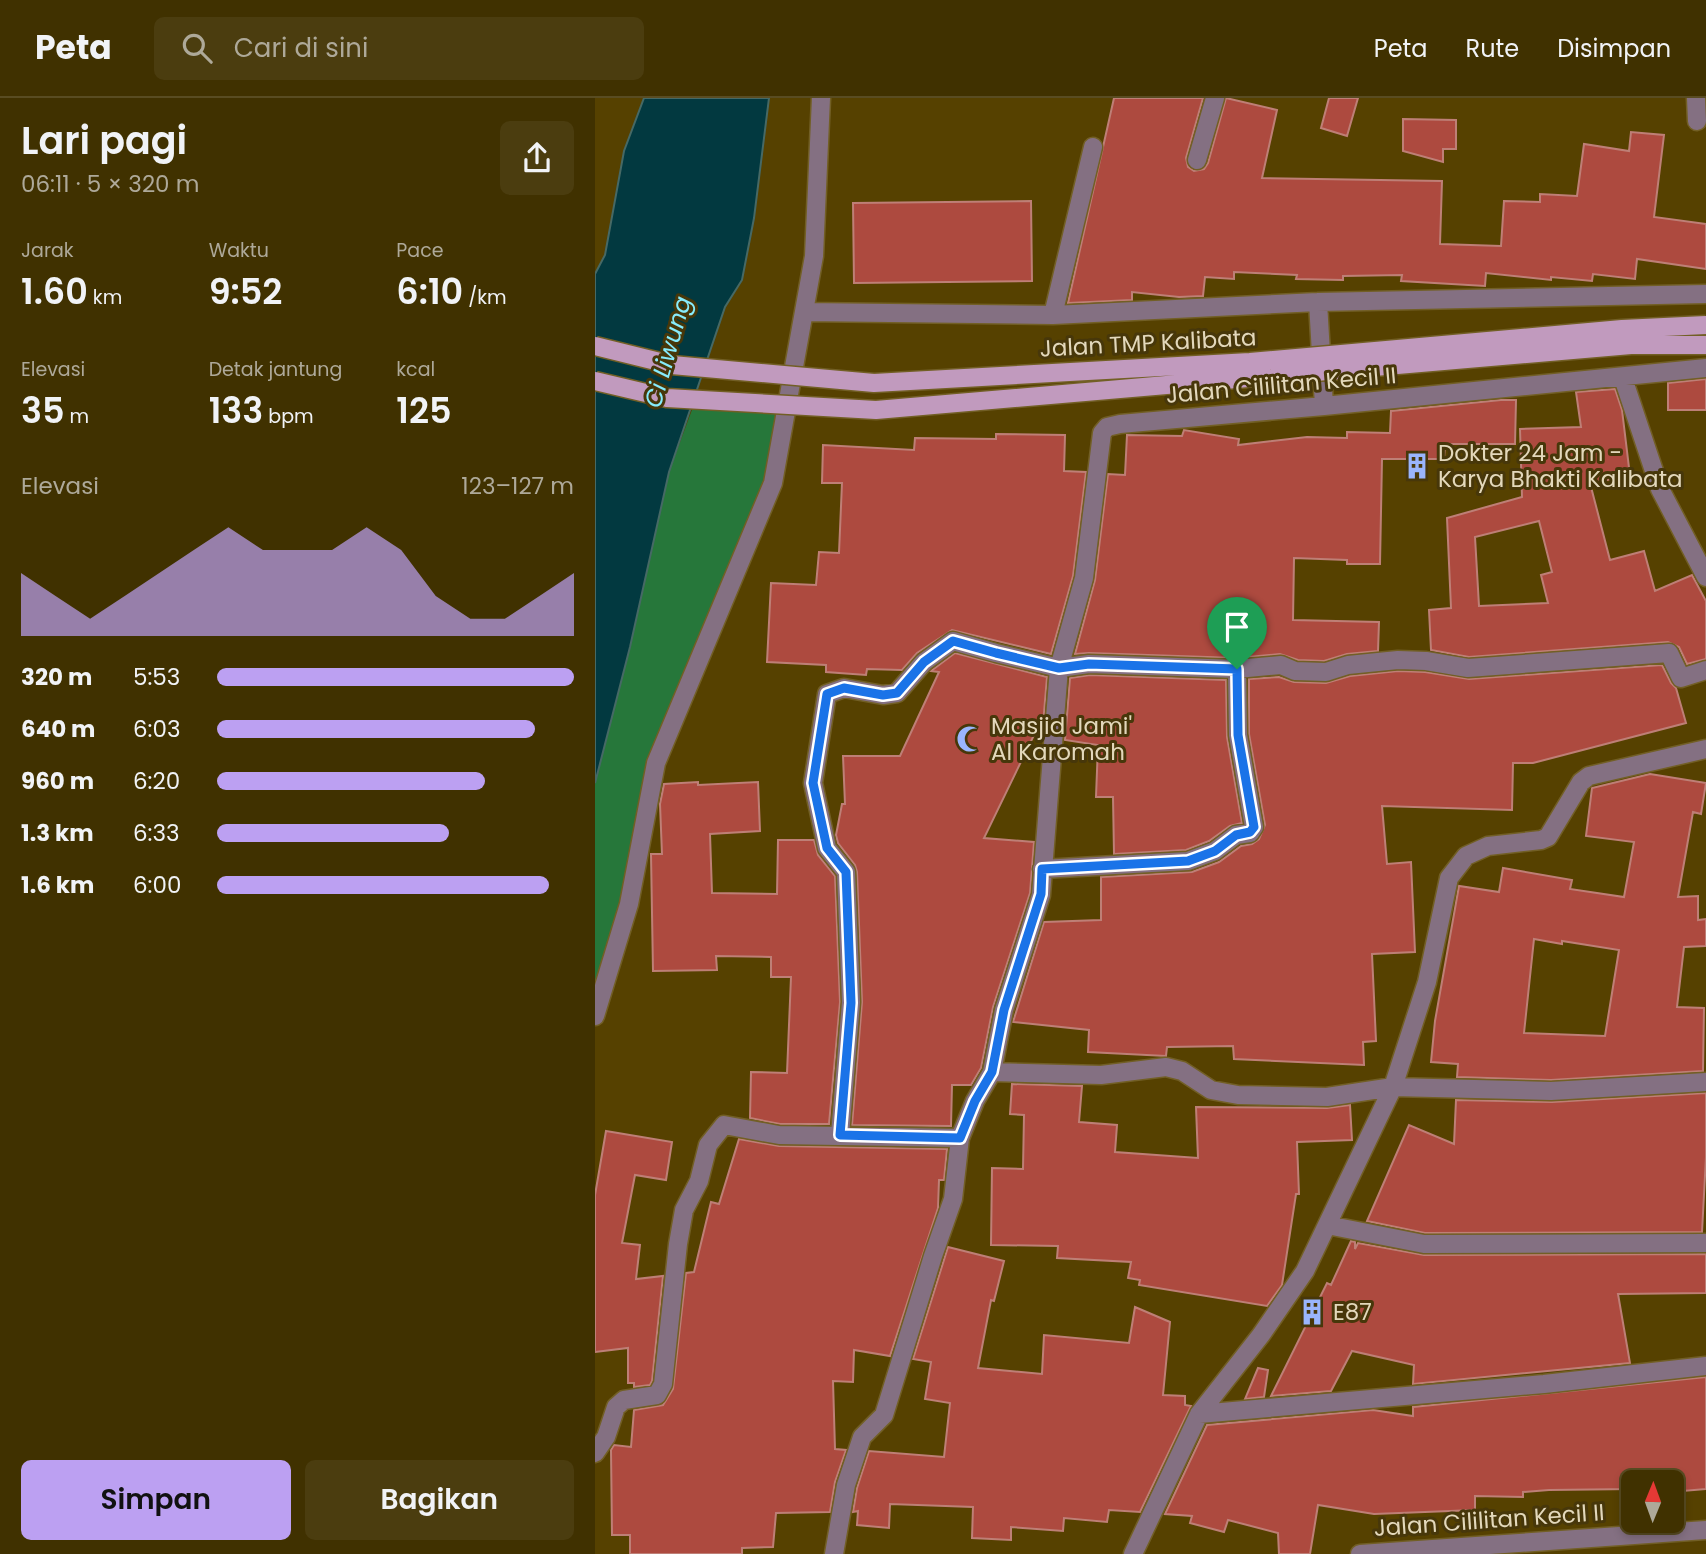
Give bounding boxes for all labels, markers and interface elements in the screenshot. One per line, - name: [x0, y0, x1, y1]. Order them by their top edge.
- search box: [154, 17, 644, 80]
- text: Peta: [35, 24, 112, 71]
- icon: search: [178, 29, 216, 67]
- text: Cari di sini: [234, 30, 368, 66]
- text: Peta: [1374, 32, 1428, 65]
- text: Rute: [1466, 32, 1519, 65]
- text: Disimpan: [1557, 32, 1671, 65]
- text: Lari pagi: [21, 114, 187, 167]
- button: share: [500, 121, 574, 195]
- text: 06:11 · 5 × 320 m: [21, 168, 199, 200]
- text: Jarak: [21, 237, 74, 264]
- text: Waktu: [209, 237, 269, 264]
- text: Pace: [396, 237, 444, 264]
- text: 1.60: [21, 267, 88, 316]
- text: 9:52: [209, 267, 282, 316]
- text: 6:10: [396, 267, 463, 316]
- text: km: [88, 284, 122, 311]
- text: /km: [463, 284, 507, 311]
- water label: Ci Liwung: [636, 292, 699, 411]
- street label: Jalan TMP Kalibata: [1039, 321, 1257, 365]
- text: Elevasi: [21, 356, 85, 383]
- text: Detak jantung: [209, 356, 342, 383]
- text: kcal: [396, 356, 435, 383]
- street label: Jalan Cililitan Kecil II: [1164, 359, 1398, 411]
- text: 35: [21, 386, 65, 435]
- text: 133: [209, 386, 263, 435]
- text: 125: [396, 386, 452, 435]
- text: m: [65, 403, 89, 430]
- text: bpm: [263, 403, 314, 430]
- place label: Dokter 24 Jam - Karya Bhakti Kalibata: [1438, 437, 1683, 495]
- building icon: Dokter 24 Jam - Karya Bhakti Kalibata: [1402, 451, 1432, 481]
- text: Elevasi: [21, 470, 99, 502]
- text: 123–127 m: [461, 470, 574, 502]
- pin: [1207, 597, 1267, 669]
- icon: arrive: [1218, 608, 1256, 646]
- text: 320 m: [21, 661, 92, 693]
- text: 5:53: [133, 661, 180, 693]
- place label: Masjid Jami' Al Karomah: [991, 710, 1132, 768]
- text: 640 m: [21, 713, 95, 745]
- text: 6:03: [133, 713, 181, 745]
- mosque icon: Masjid Jami' Al Karomah: [955, 724, 985, 754]
- text: 960 m: [21, 765, 94, 797]
- text: 6:20: [133, 765, 180, 797]
- text: 1.3 km: [21, 817, 94, 849]
- text: 6:33: [133, 817, 180, 849]
- text: 1.6 km: [21, 869, 94, 901]
- text: 6:00: [133, 869, 181, 901]
- place label: E87: [1333, 1296, 1372, 1328]
- building icon: E87: [1297, 1297, 1327, 1327]
- button: Simpan: [21, 1460, 291, 1540]
- button: Bagikan: [305, 1460, 574, 1540]
- north arrow: [1621, 1470, 1683, 1533]
- map controls: [1621, 1470, 1684, 1533]
- street label: Jalan Cililitan Kecil II: [1372, 1496, 1606, 1544]

